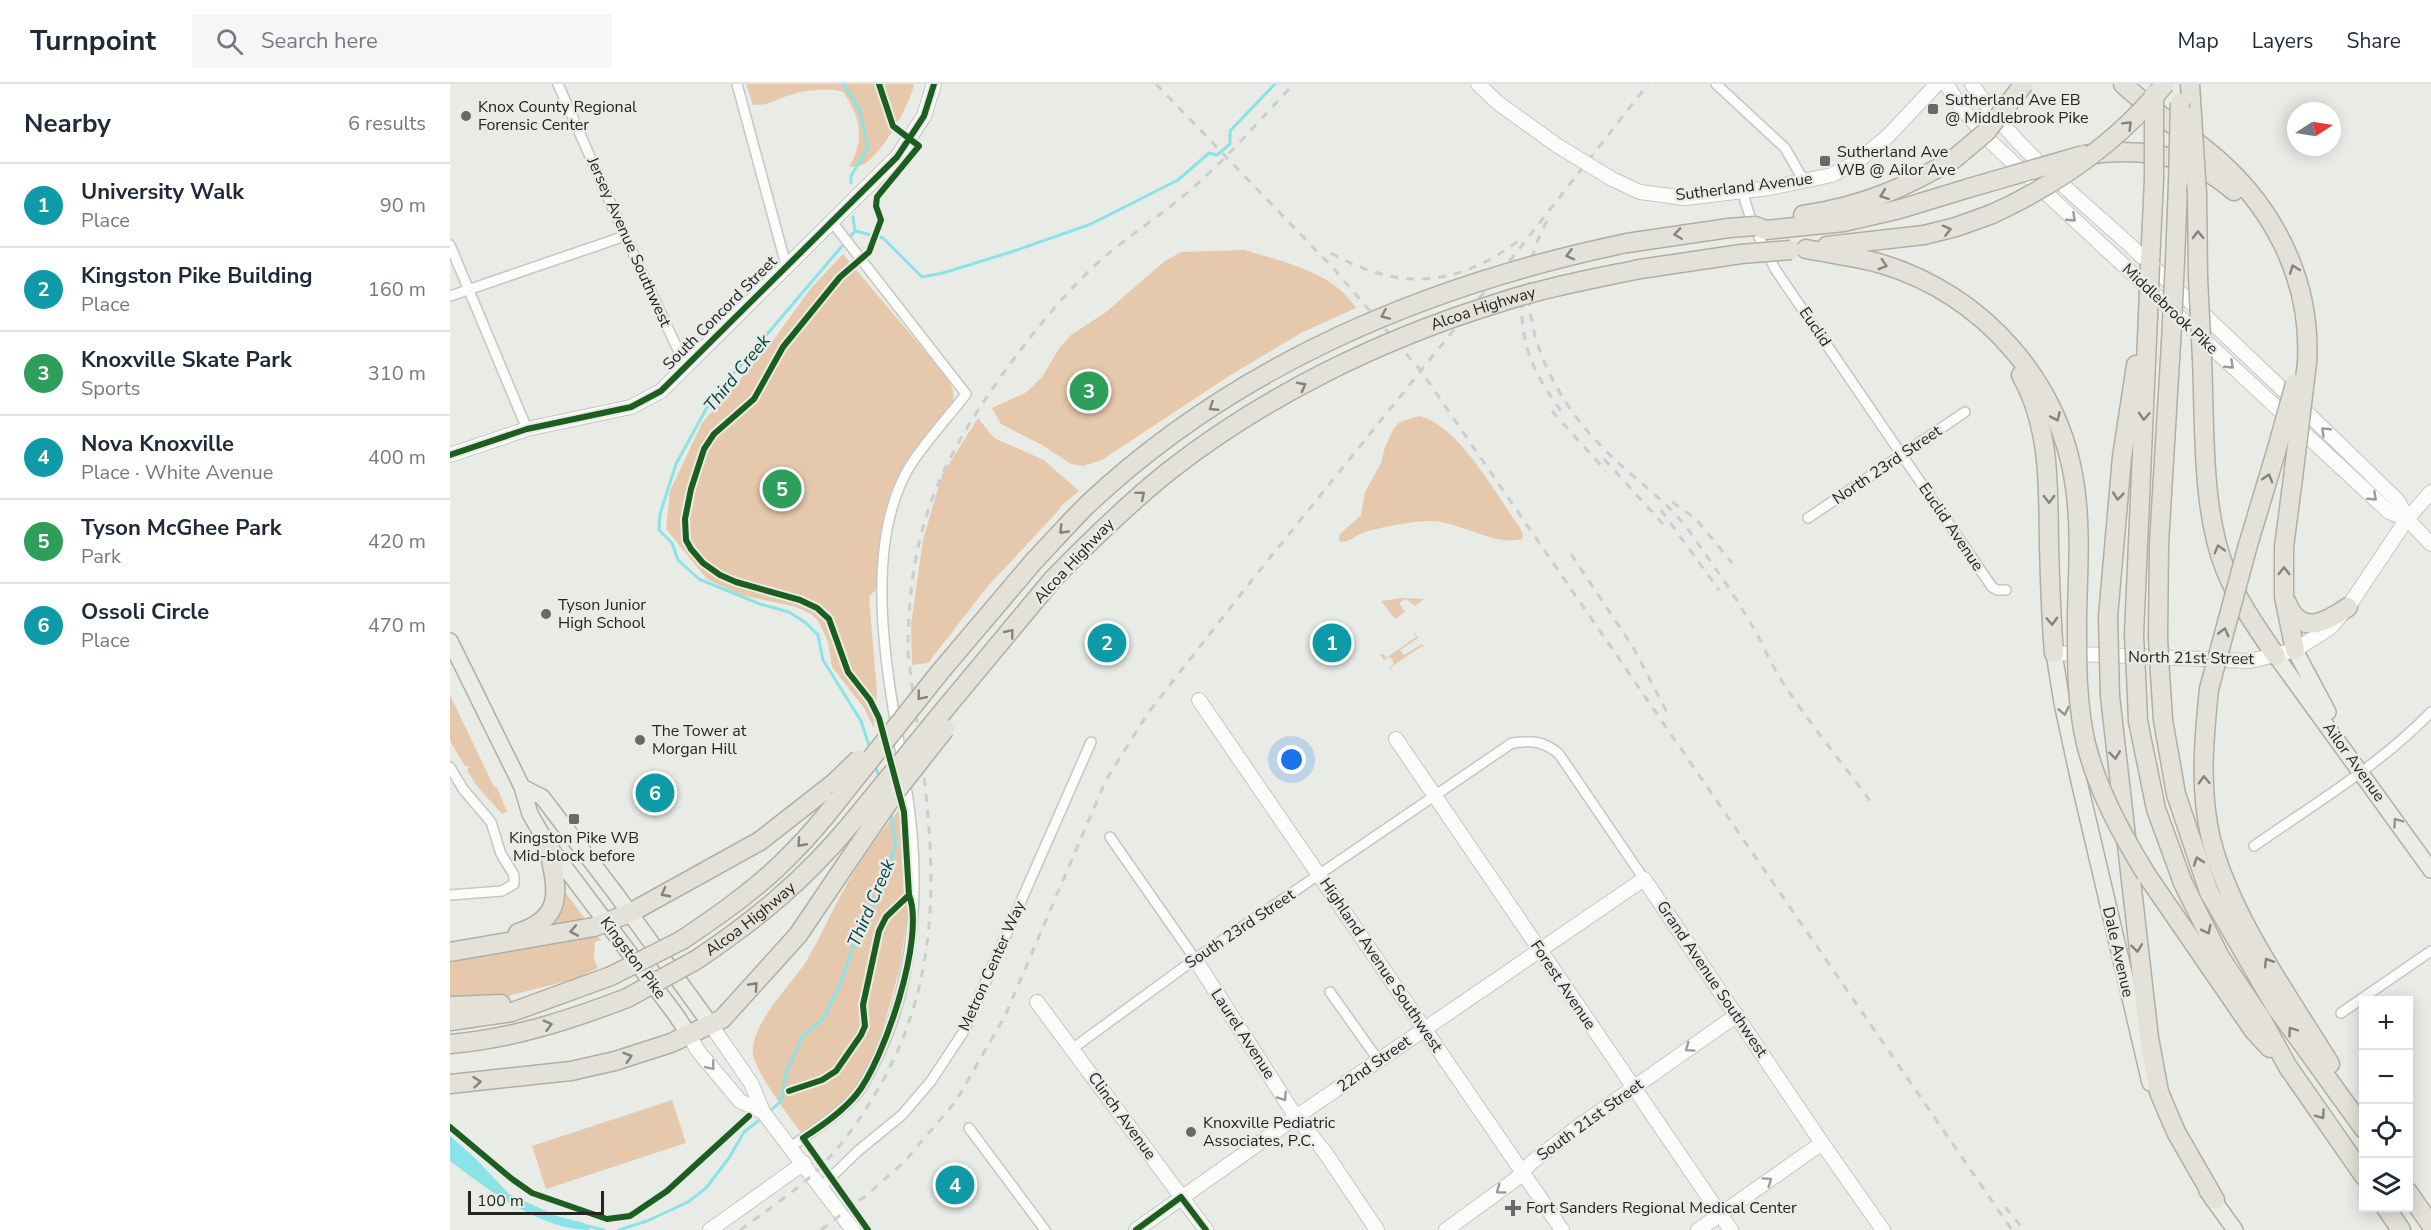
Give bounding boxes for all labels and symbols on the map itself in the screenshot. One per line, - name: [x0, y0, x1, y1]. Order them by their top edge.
- place label: Sutherland Ave EB @ Middlebrook Pike: [1945, 89, 2088, 129]
- place label: Knox County Regional Forensic Center: [478, 96, 637, 136]
- marker: Sutherland Ave EB @ Middlebrook Pike: [1926, 102, 1940, 116]
- north arrow: [2287, 102, 2341, 156]
- marker: Knox County Regional Forensic Center: [459, 109, 473, 123]
- one-way arrow: [2121, 122, 2132, 133]
- place label: Sutherland Ave WB @ Ailor Ave: [1837, 141, 1955, 181]
- street label: Jersey Avenue Southwest: [581, 153, 677, 331]
- marker: Sutherland Ave WB @ Ailor Ave: [1818, 154, 1832, 168]
- street label: Sutherland Avenue: [1674, 168, 1814, 206]
- one-way arrow: [1879, 188, 1890, 200]
- one-way arrow: [2065, 211, 2076, 222]
- one-way arrow: [1942, 224, 1952, 237]
- one-way arrow: [1673, 228, 1683, 240]
- one-way arrow: [2191, 231, 2204, 240]
- one-way arrow: [1565, 247, 1575, 260]
- street label: South Concord Street: [658, 251, 782, 375]
- one-way arrow: [1877, 258, 1888, 271]
- street label: Middlebrook Pike: [2117, 259, 2223, 359]
- one-way arrow: [2289, 264, 2301, 275]
- street label: Alcoa Highway: [1427, 281, 1539, 336]
- street label: Euclid: [1794, 303, 1836, 351]
- one-way arrow: [1380, 308, 1391, 320]
- water label: Third Creek: [698, 328, 776, 417]
- one-way arrow: [2223, 358, 2234, 369]
- pin: 3: [1070, 368, 1108, 414]
- one-way arrow: [1296, 382, 1306, 393]
- one-way arrow: [1209, 399, 1219, 411]
- one-way arrow: [2049, 411, 2061, 422]
- one-way arrow: [2137, 412, 2150, 421]
- street label: North 23rd Street: [1828, 420, 1946, 510]
- one-way arrow: [2322, 427, 2332, 438]
- pin: 5: [762, 466, 802, 512]
- one-way arrow: [2261, 473, 2273, 484]
- street label: Euclid Avenue: [1913, 479, 1989, 575]
- one-way arrow: [2366, 490, 2377, 501]
- one-way arrow: [1134, 491, 1145, 502]
- one-way arrow: [2112, 491, 2125, 500]
- one-way arrow: [2043, 494, 2055, 503]
- street label: Alcoa Highway: [1029, 513, 1120, 608]
- one-way arrow: [1059, 524, 1070, 534]
- one-way arrow: [2214, 544, 2226, 555]
- one-way arrow: [2278, 567, 2290, 576]
- place label: Tyson Junior High School: [558, 594, 646, 634]
- marker: Tyson Junior High School: [539, 607, 553, 621]
- one-way arrow: [2045, 617, 2058, 626]
- pin: 2: [1088, 620, 1126, 666]
- pin: 1: [1312, 620, 1352, 666]
- one-way arrow: [2217, 627, 2229, 638]
- one-way arrow: [1002, 629, 1013, 640]
- street label: North 21st Street: [2128, 646, 2255, 670]
- one-way arrow: [917, 689, 928, 700]
- one-way arrow: [2056, 705, 2069, 715]
- street label: Ailor Avenue: [2318, 718, 2390, 806]
- place label: The Tower at Morgan Hill: [652, 720, 747, 760]
- marker: The Tower at Morgan Hill: [633, 733, 647, 747]
- your location: [1277, 745, 1306, 774]
- one-way arrow: [2108, 750, 2121, 759]
- pin: 6: [636, 770, 674, 816]
- one-way arrow: [2198, 776, 2210, 785]
- marker: Kingston Pike WB Mid-block before: [567, 812, 581, 826]
- one-way arrow: [2393, 818, 2404, 829]
- place label: Kingston Pike WB Mid-block before: [509, 827, 639, 867]
- one-way arrow: [797, 837, 808, 847]
- water label: Third Creek: [842, 854, 901, 951]
- one-way arrow: [2193, 856, 2206, 867]
- street label: Highland Avenue Southwest: [1314, 873, 1448, 1057]
- street label: Alcoa Highway: [701, 876, 801, 962]
- street label: South 23rd Street: [1181, 884, 1300, 974]
- one-way arrow: [661, 886, 671, 897]
- street label: Grand Avenue Southwest: [1651, 896, 1773, 1062]
- street label: Metron Center Way: [953, 897, 1031, 1035]
- street label: Dale Avenue: [2097, 905, 2139, 999]
- street label: Kingston Pike: [595, 912, 671, 1004]
- one-way arrow: [569, 924, 579, 936]
- one-way arrow: [2199, 924, 2211, 935]
- street label: Forest Avenue: [1525, 936, 1601, 1034]
- one-way arrow: [2131, 944, 2143, 953]
- one-way arrow: [2264, 958, 2275, 968]
- one-way arrow: [746, 982, 757, 993]
- street label: Laurel Avenue: [1206, 985, 1280, 1083]
- one-way arrow: [543, 1020, 553, 1032]
- one-way arrow: [2289, 1026, 2300, 1037]
- street label: 22nd Street: [1333, 1030, 1416, 1097]
- one-way arrow: [1685, 1041, 1696, 1052]
- one-way arrow: [622, 1052, 633, 1064]
- one-way arrow: [703, 1059, 714, 1070]
- street label: Clinch Avenue: [1083, 1068, 1161, 1164]
- street label: South 21st Street: [1532, 1074, 1648, 1166]
- one-way arrow: [472, 1076, 481, 1089]
- one-way arrow: [1276, 1090, 1287, 1101]
- one-way arrow: [2314, 1108, 2325, 1119]
- place label: Knoxville Pediatric Associates, P.C.: [1203, 1112, 1336, 1152]
- marker: Knoxville Pediatric Associates, P.C.: [1184, 1125, 1198, 1139]
- pin: 4: [936, 1162, 974, 1208]
- one-way arrow: [1762, 1177, 1773, 1188]
- one-way arrow: [1496, 1183, 1507, 1194]
- scale bar: [468, 1188, 604, 1216]
- place label: Fort Sanders Regional Medical Center: [1526, 1197, 1797, 1219]
- marker: Fort Sanders Regional Medical Center: [1504, 1199, 1522, 1217]

